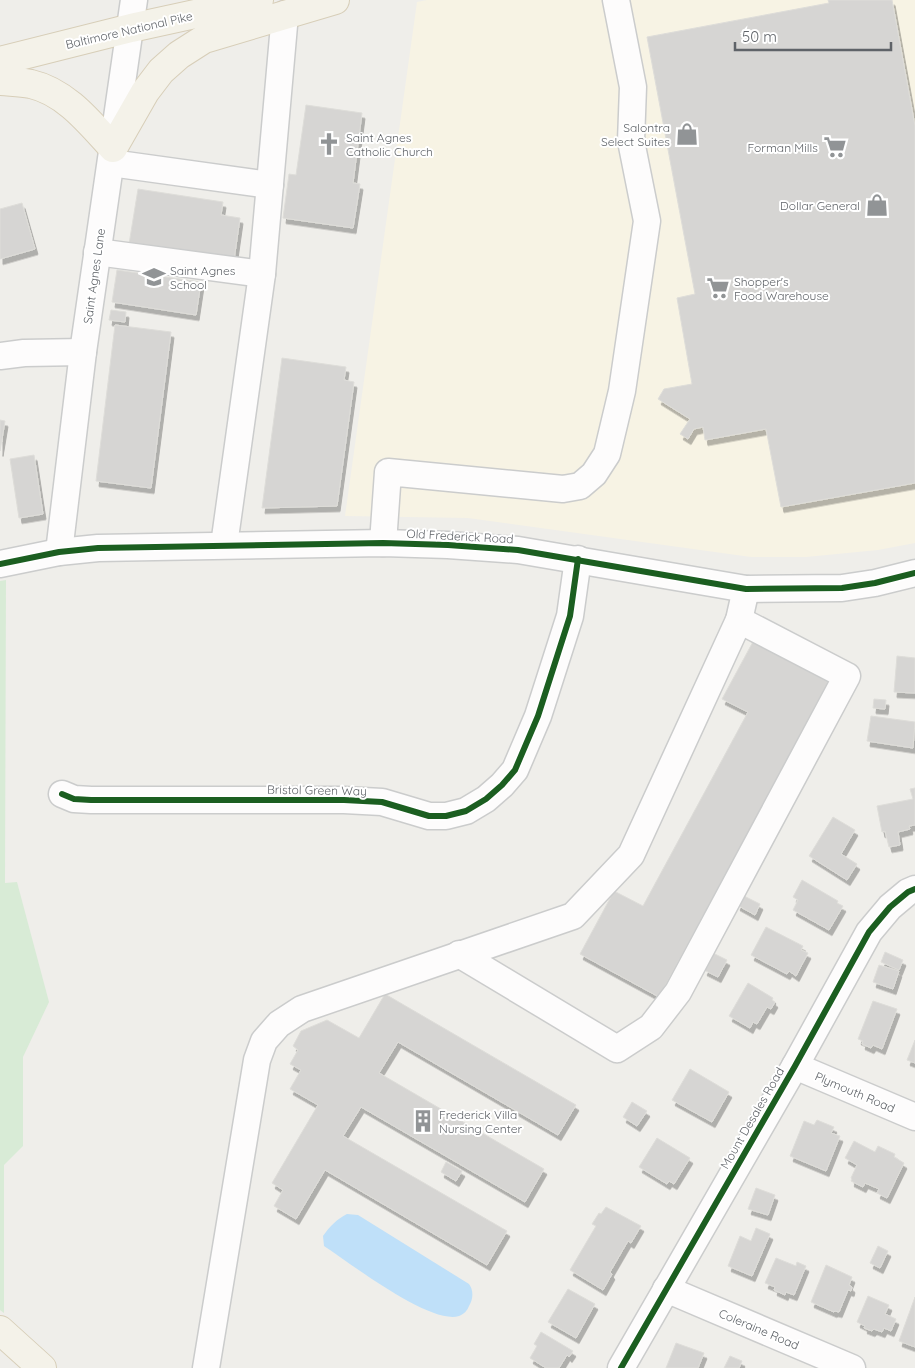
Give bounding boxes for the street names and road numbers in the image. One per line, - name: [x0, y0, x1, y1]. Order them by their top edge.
- street label: Baltimore National Pike: [64, 8, 194, 52]
- street label: Saint Agnes Lane: [80, 227, 108, 325]
- street label: Old Frederick Road: [406, 526, 514, 546]
- street label: Bristol Green Way: [267, 782, 367, 798]
- street label: Mount Desales Road: [717, 1065, 787, 1171]
- street label: Plymouth Road: [813, 1068, 897, 1116]
- street label: Coleraine Road: [717, 1305, 801, 1353]

